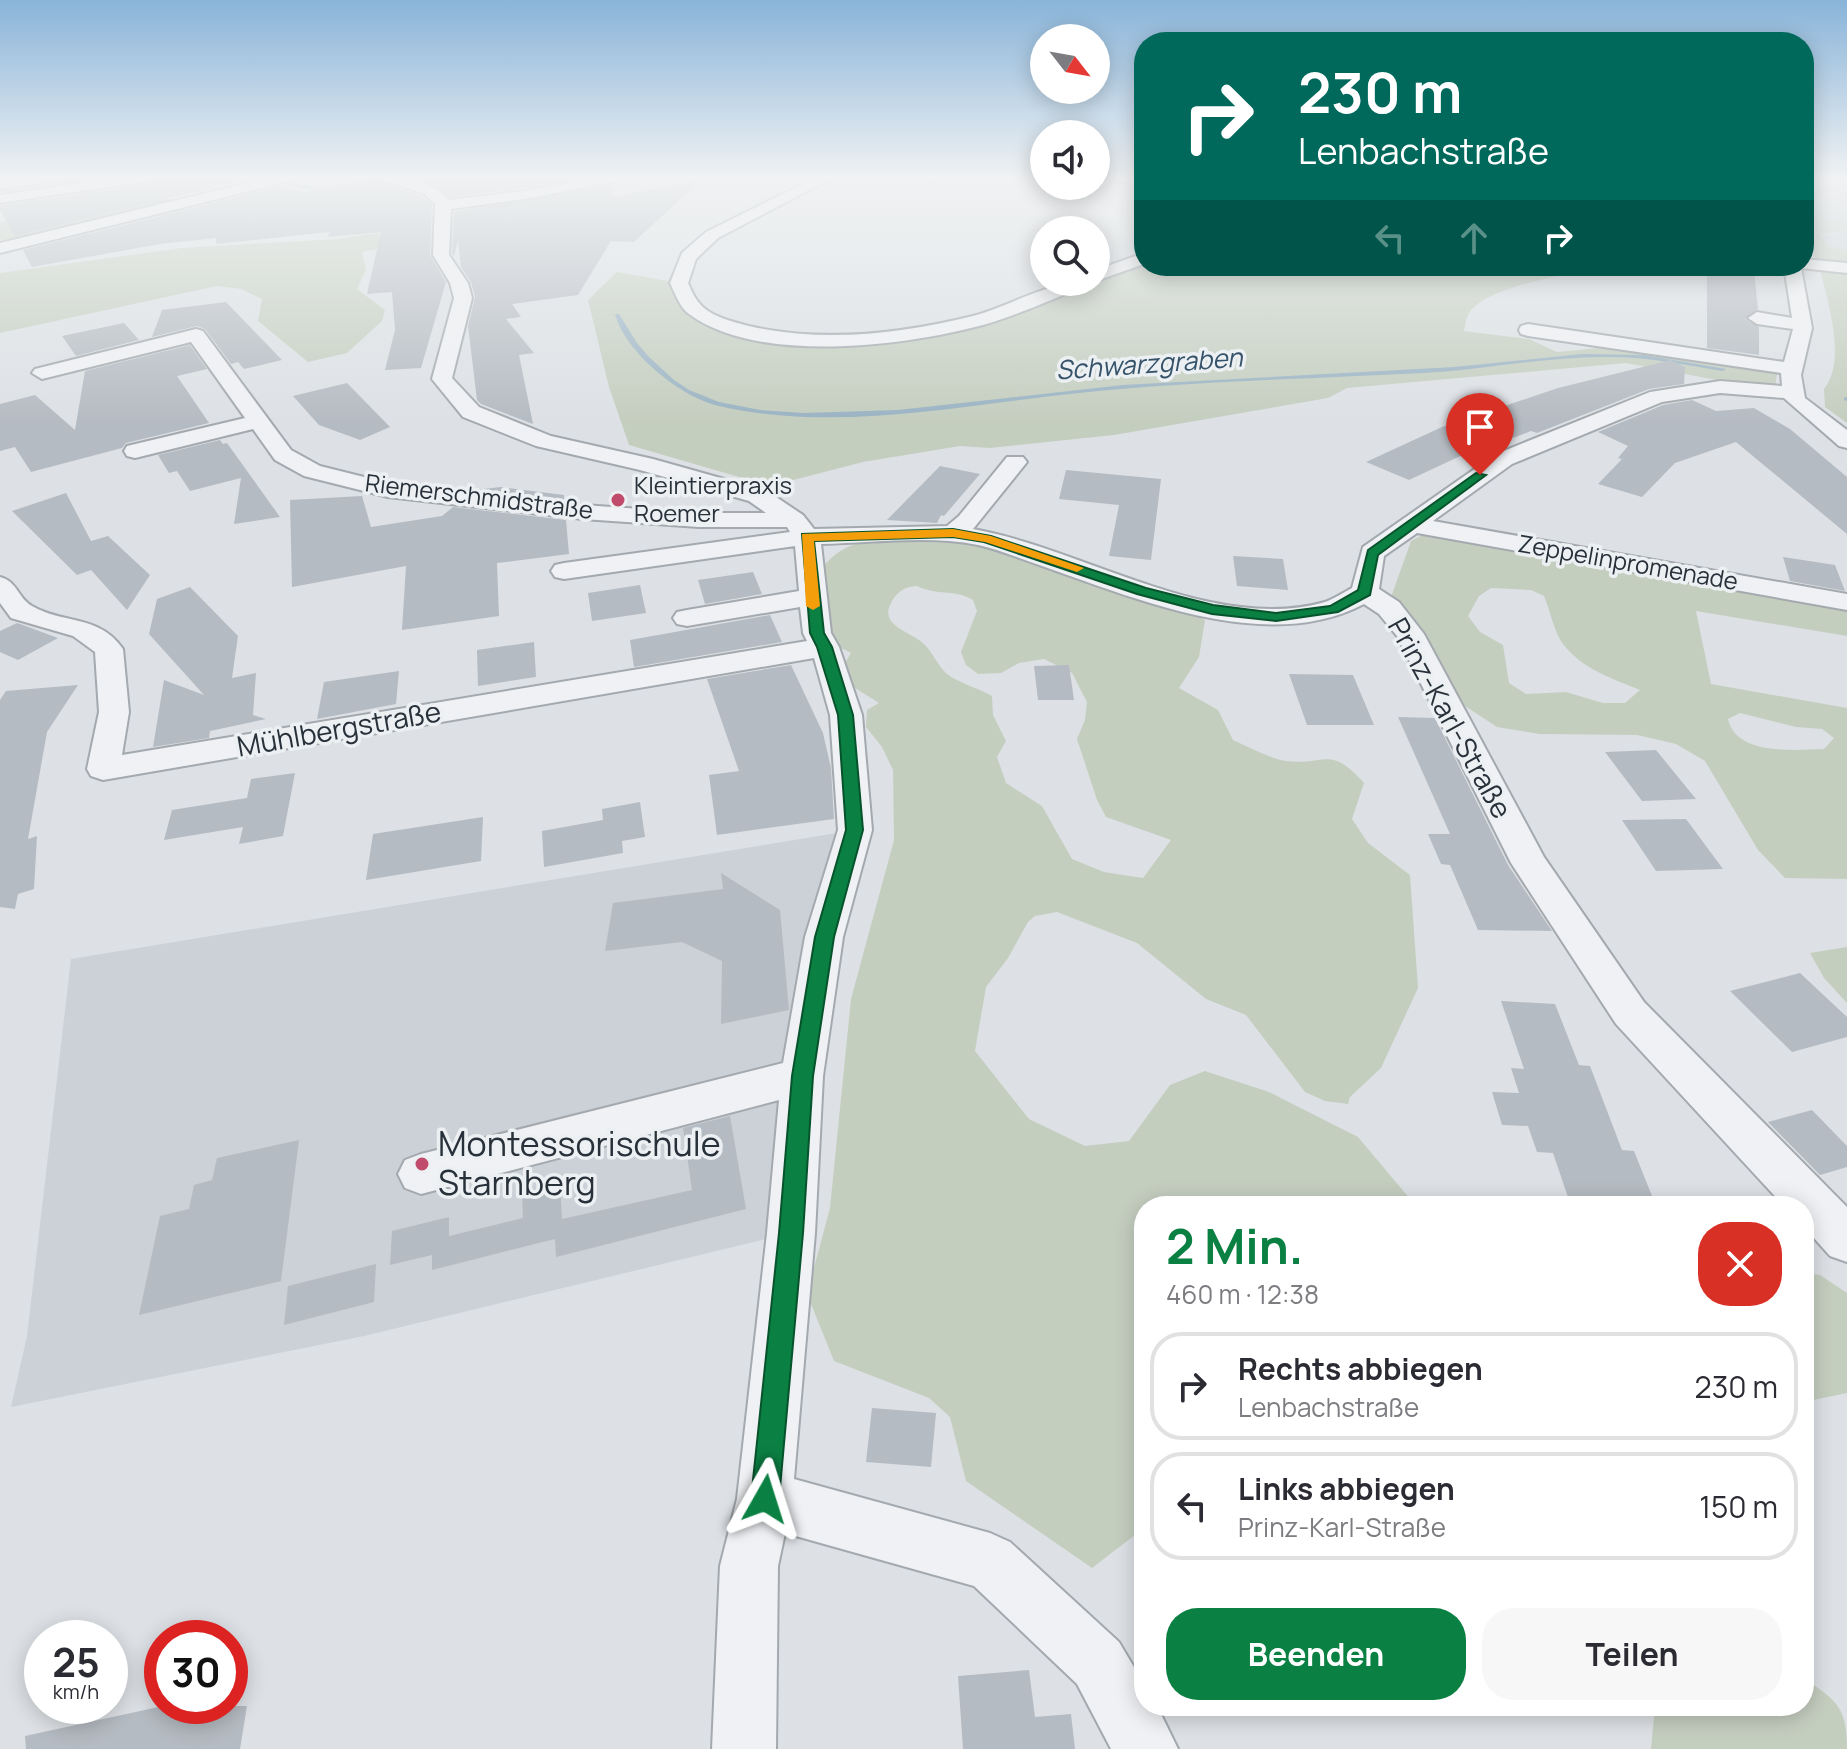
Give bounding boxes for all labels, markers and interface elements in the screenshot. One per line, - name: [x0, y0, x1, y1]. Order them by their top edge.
- north arrow: [1030, 24, 1110, 104]
- map controls: [1030, 24, 1110, 296]
- text: 230 m: [1298, 53, 1462, 130]
- icon: right: [1166, 64, 1270, 168]
- button: sound: [1030, 120, 1110, 200]
- text: Lenbachstraße: [1298, 126, 1549, 175]
- button: search: [1030, 216, 1110, 296]
- icon: left: [1368, 216, 1412, 260]
- icon: ahead: [1452, 216, 1496, 260]
- icon: right: [1536, 216, 1580, 260]
- water label: Schwarzgraben: [1054, 338, 1245, 387]
- pin: [1446, 393, 1514, 475]
- icon: arrive: [1458, 405, 1502, 449]
- street label: Riemerschmidstraße: [363, 465, 595, 526]
- place label: Kleintierpraxis Roemer: [634, 468, 792, 529]
- marker: Kleintierpraxis Roemer: [609, 491, 627, 509]
- street label: Zeppelinpromenade: [1516, 526, 1741, 597]
- street label: Prinz-Karl-Straße: [1380, 610, 1522, 825]
- street label: Mühlbergstraße: [234, 691, 444, 765]
- place label: Montessorischule Starnberg: [438, 1120, 721, 1205]
- marker: Montessorischule Starnberg: [413, 1155, 431, 1173]
- text: 2 Min.: [1166, 1213, 1303, 1278]
- button: close: [1698, 1222, 1782, 1306]
- text: 460 m · 12:38: [1166, 1276, 1319, 1312]
- text: Rechts abbiegen: [1238, 1348, 1483, 1389]
- icon: right: [1170, 1364, 1214, 1408]
- text: 230 m: [1695, 1366, 1778, 1407]
- text: Lenbachstraße: [1238, 1389, 1419, 1425]
- position arrow: [723, 1457, 807, 1541]
- text: Links abbiegen: [1238, 1468, 1455, 1509]
- icon: left: [1170, 1484, 1214, 1528]
- text: 150 m: [1699, 1486, 1778, 1527]
- text: Prinz-Karl-Straße: [1238, 1509, 1446, 1545]
- button: Beenden: [1166, 1608, 1466, 1700]
- button: Teilen: [1482, 1608, 1782, 1700]
- speed limit sign: 30: [144, 1620, 248, 1724]
- text: 25: [52, 1634, 100, 1689]
- text: km/h: [53, 1678, 99, 1705]

